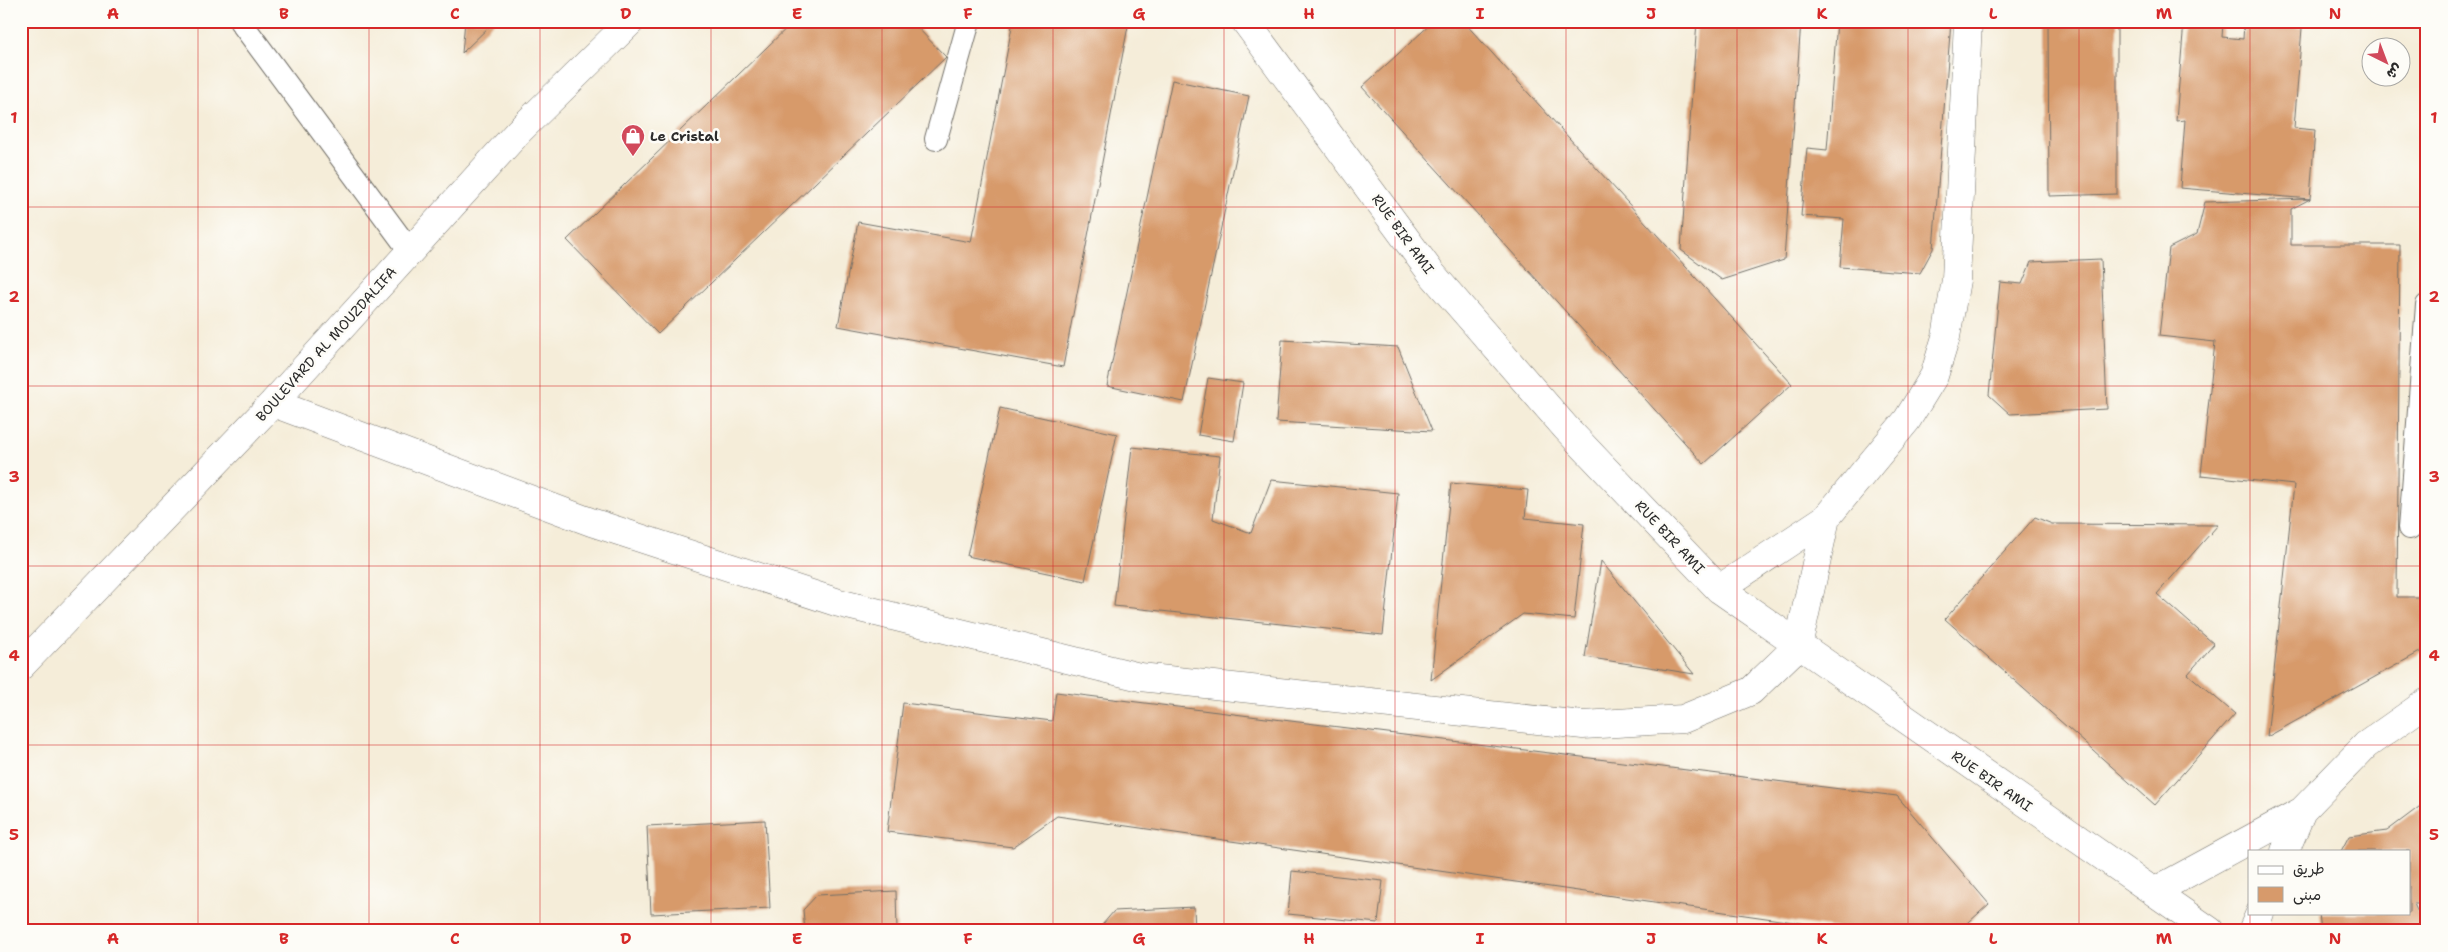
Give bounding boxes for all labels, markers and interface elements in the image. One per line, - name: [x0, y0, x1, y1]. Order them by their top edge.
- text: A: [107, 3, 119, 24]
- text: B: [279, 3, 289, 24]
- text: C: [450, 3, 460, 24]
- text: D: [620, 3, 632, 24]
- text: E: [792, 3, 802, 24]
- text: F: [963, 3, 973, 24]
- text: G: [1133, 3, 1146, 24]
- text: H: [1303, 3, 1315, 24]
- text: I: [1476, 3, 1485, 24]
- text: J: [1646, 3, 1656, 24]
- text: K: [1817, 3, 1828, 24]
- text: L: [1989, 3, 1998, 24]
- text: M: [2156, 3, 2173, 24]
- text: N: [2329, 3, 2341, 24]
- north arrow: [2360, 38, 2410, 88]
- text: ش: [2383, 60, 2406, 84]
- text: 1: [10, 107, 18, 128]
- text: 1: [2430, 107, 2438, 128]
- shop icon: Le Cristal: [620, 123, 646, 157]
- place label: Le Cristal: [650, 127, 719, 145]
- street label: RUE BIR AMI: [1368, 191, 1438, 278]
- street label: BOULEVARD AL MOUZDALIFA: [252, 263, 400, 425]
- text: 2: [8, 286, 20, 307]
- text: 2: [2428, 286, 2440, 307]
- text: 3: [8, 466, 20, 487]
- text: 3: [2428, 466, 2440, 487]
- street label: RUE BIR AMI: [1631, 496, 1709, 578]
- text: 4: [8, 645, 20, 666]
- text: 4: [2428, 645, 2440, 666]
- street label: RUE BIR AMI: [1948, 747, 2036, 816]
- text: 5: [9, 824, 19, 845]
- text: 5: [2429, 824, 2439, 845]
- legend: [2248, 850, 2410, 914]
- text: طريق: [2293, 859, 2325, 879]
- text: مبنى: [2293, 885, 2321, 905]
- text: A: [107, 928, 119, 949]
- text: B: [279, 928, 289, 949]
- text: C: [450, 928, 460, 949]
- text: D: [620, 928, 632, 949]
- text: E: [792, 928, 802, 949]
- text: F: [963, 928, 973, 949]
- text: G: [1133, 928, 1146, 949]
- text: H: [1303, 928, 1315, 949]
- text: I: [1476, 928, 1485, 949]
- text: J: [1646, 928, 1656, 949]
- text: K: [1817, 928, 1828, 949]
- text: L: [1989, 928, 1998, 949]
- text: M: [2156, 928, 2173, 949]
- text: N: [2329, 928, 2341, 949]

